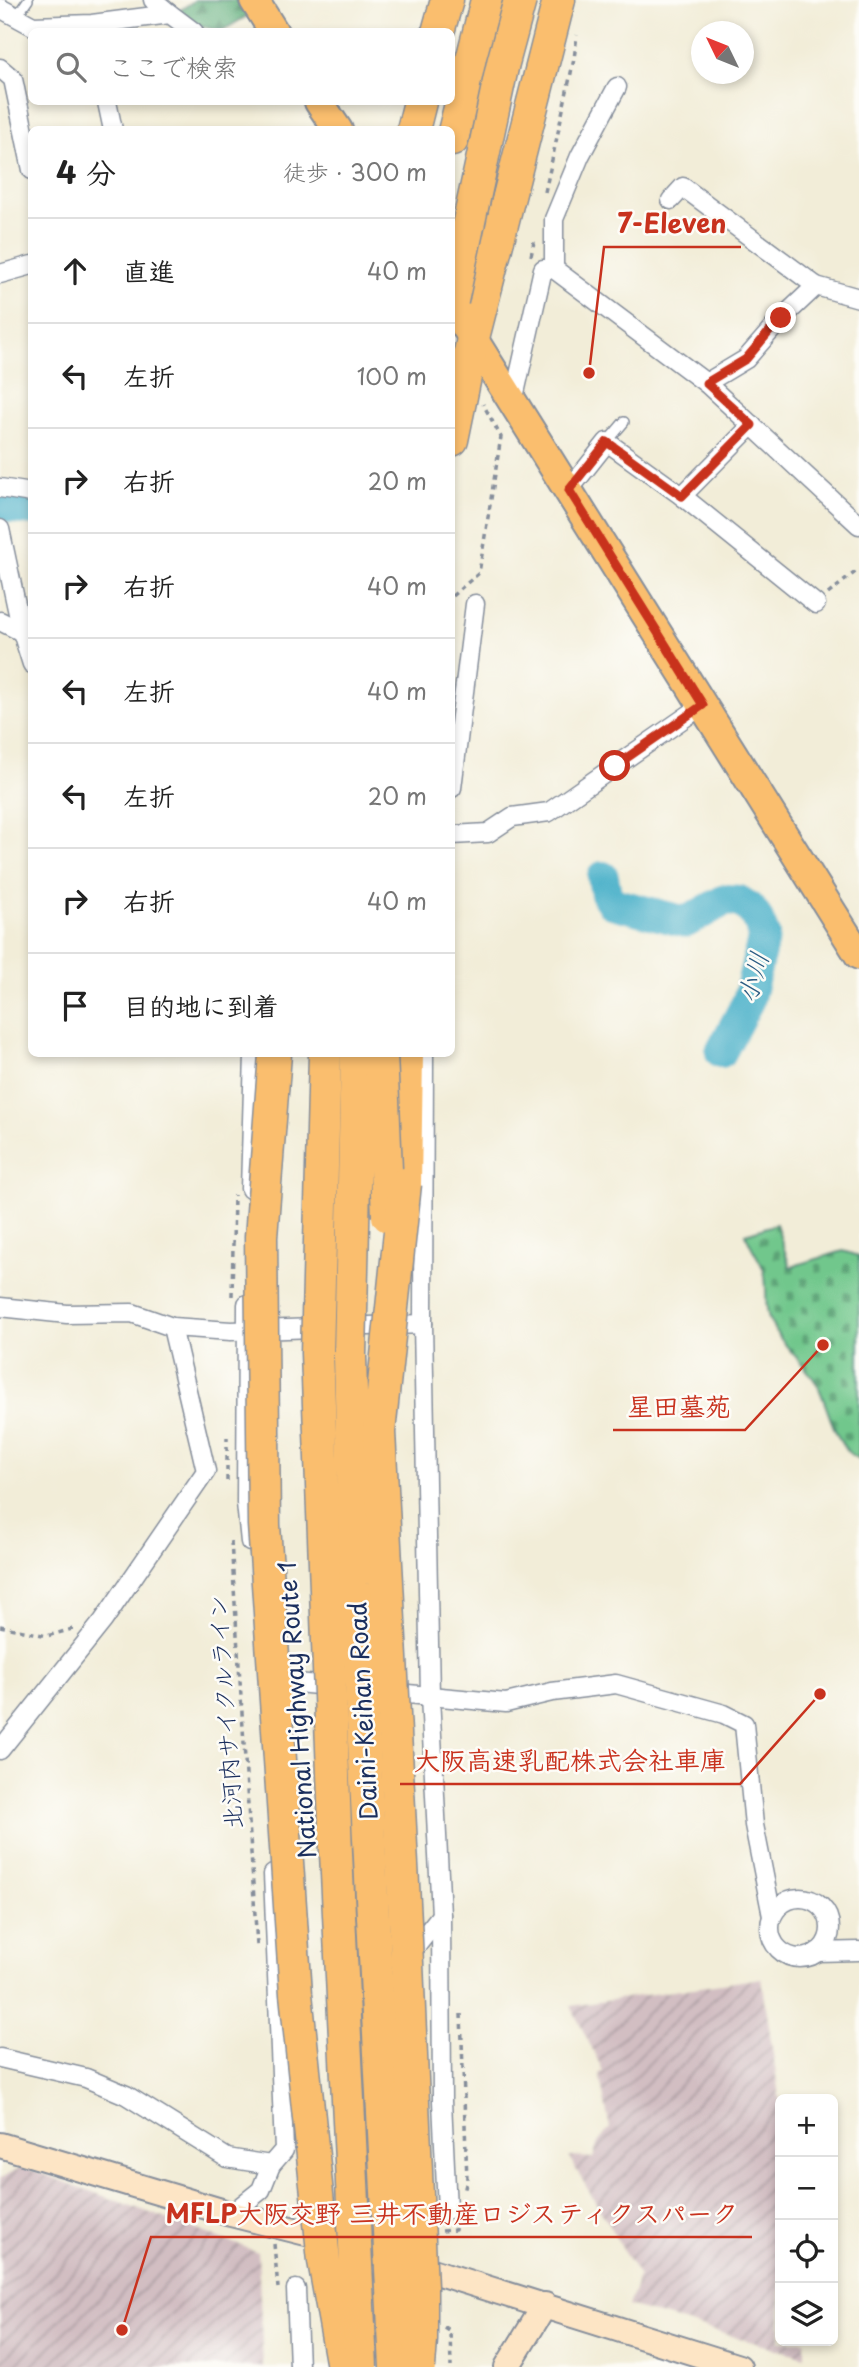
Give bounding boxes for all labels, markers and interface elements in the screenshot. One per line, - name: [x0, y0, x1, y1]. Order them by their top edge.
- north arrow: [691, 21, 754, 84]
- search box: [28, 28, 455, 105]
- text: ここで検索: [108, 47, 238, 86]
- icon: search: [52, 48, 90, 86]
- text: 4 分: [56, 149, 116, 194]
- text: 徒歩 · 300 m: [283, 154, 427, 189]
- callout: 7-Eleven: [604, 200, 741, 247]
- text: 7-Eleven: [618, 203, 726, 242]
- text: 直進: [123, 251, 175, 290]
- icon: ahead: [56, 252, 94, 290]
- text: 40 m: [367, 253, 427, 288]
- route end: [765, 302, 796, 333]
- text: 左折: [123, 356, 175, 395]
- icon: left: [56, 357, 94, 395]
- text: 100 m: [357, 358, 427, 393]
- text: 右折: [123, 461, 175, 500]
- icon: right: [56, 462, 94, 500]
- text: 20 m: [368, 463, 427, 498]
- text: 右折: [123, 566, 175, 605]
- icon: right: [56, 567, 94, 605]
- text: 40 m: [367, 568, 427, 603]
- text: 左折: [123, 671, 175, 710]
- icon: left: [56, 672, 94, 710]
- text: 40 m: [367, 673, 427, 708]
- route start: [599, 750, 630, 781]
- text: 左折: [123, 776, 175, 815]
- icon: left: [56, 777, 94, 815]
- text: 20 m: [368, 778, 427, 813]
- text: 右折: [123, 881, 175, 920]
- icon: right: [56, 882, 94, 920]
- text: 40 m: [367, 883, 427, 918]
- water label: 小川: [726, 947, 778, 1007]
- text: 目的地に到着: [123, 986, 279, 1025]
- icon: arrive: [56, 987, 94, 1025]
- callout: 星田墓苑: [613, 1383, 745, 1430]
- text: 星田墓苑: [627, 1386, 731, 1425]
- street label: National Highway Route 1: [268, 1560, 324, 1860]
- street label: 北河内サイクルライン: [198, 1593, 250, 1831]
- street label: Daini-Keihan Road: [338, 1601, 386, 1821]
- callout: 大阪高速乳配株式会社車庫: [400, 1737, 740, 1784]
- text: 大阪高速乳配株式会社車庫: [414, 1740, 726, 1779]
- map controls: [775, 2094, 838, 2346]
- button: +: [775, 2094, 838, 2157]
- button: −: [775, 2157, 838, 2220]
- callout: MFLP大阪交野 三井不動産ロジスティクスパーク: [151, 2190, 752, 2237]
- text: MFLP大阪交野 三井不動産ロジスティクスパーク: [166, 2193, 738, 2232]
- button: locate: [775, 2220, 838, 2283]
- button: layers: [775, 2283, 838, 2346]

